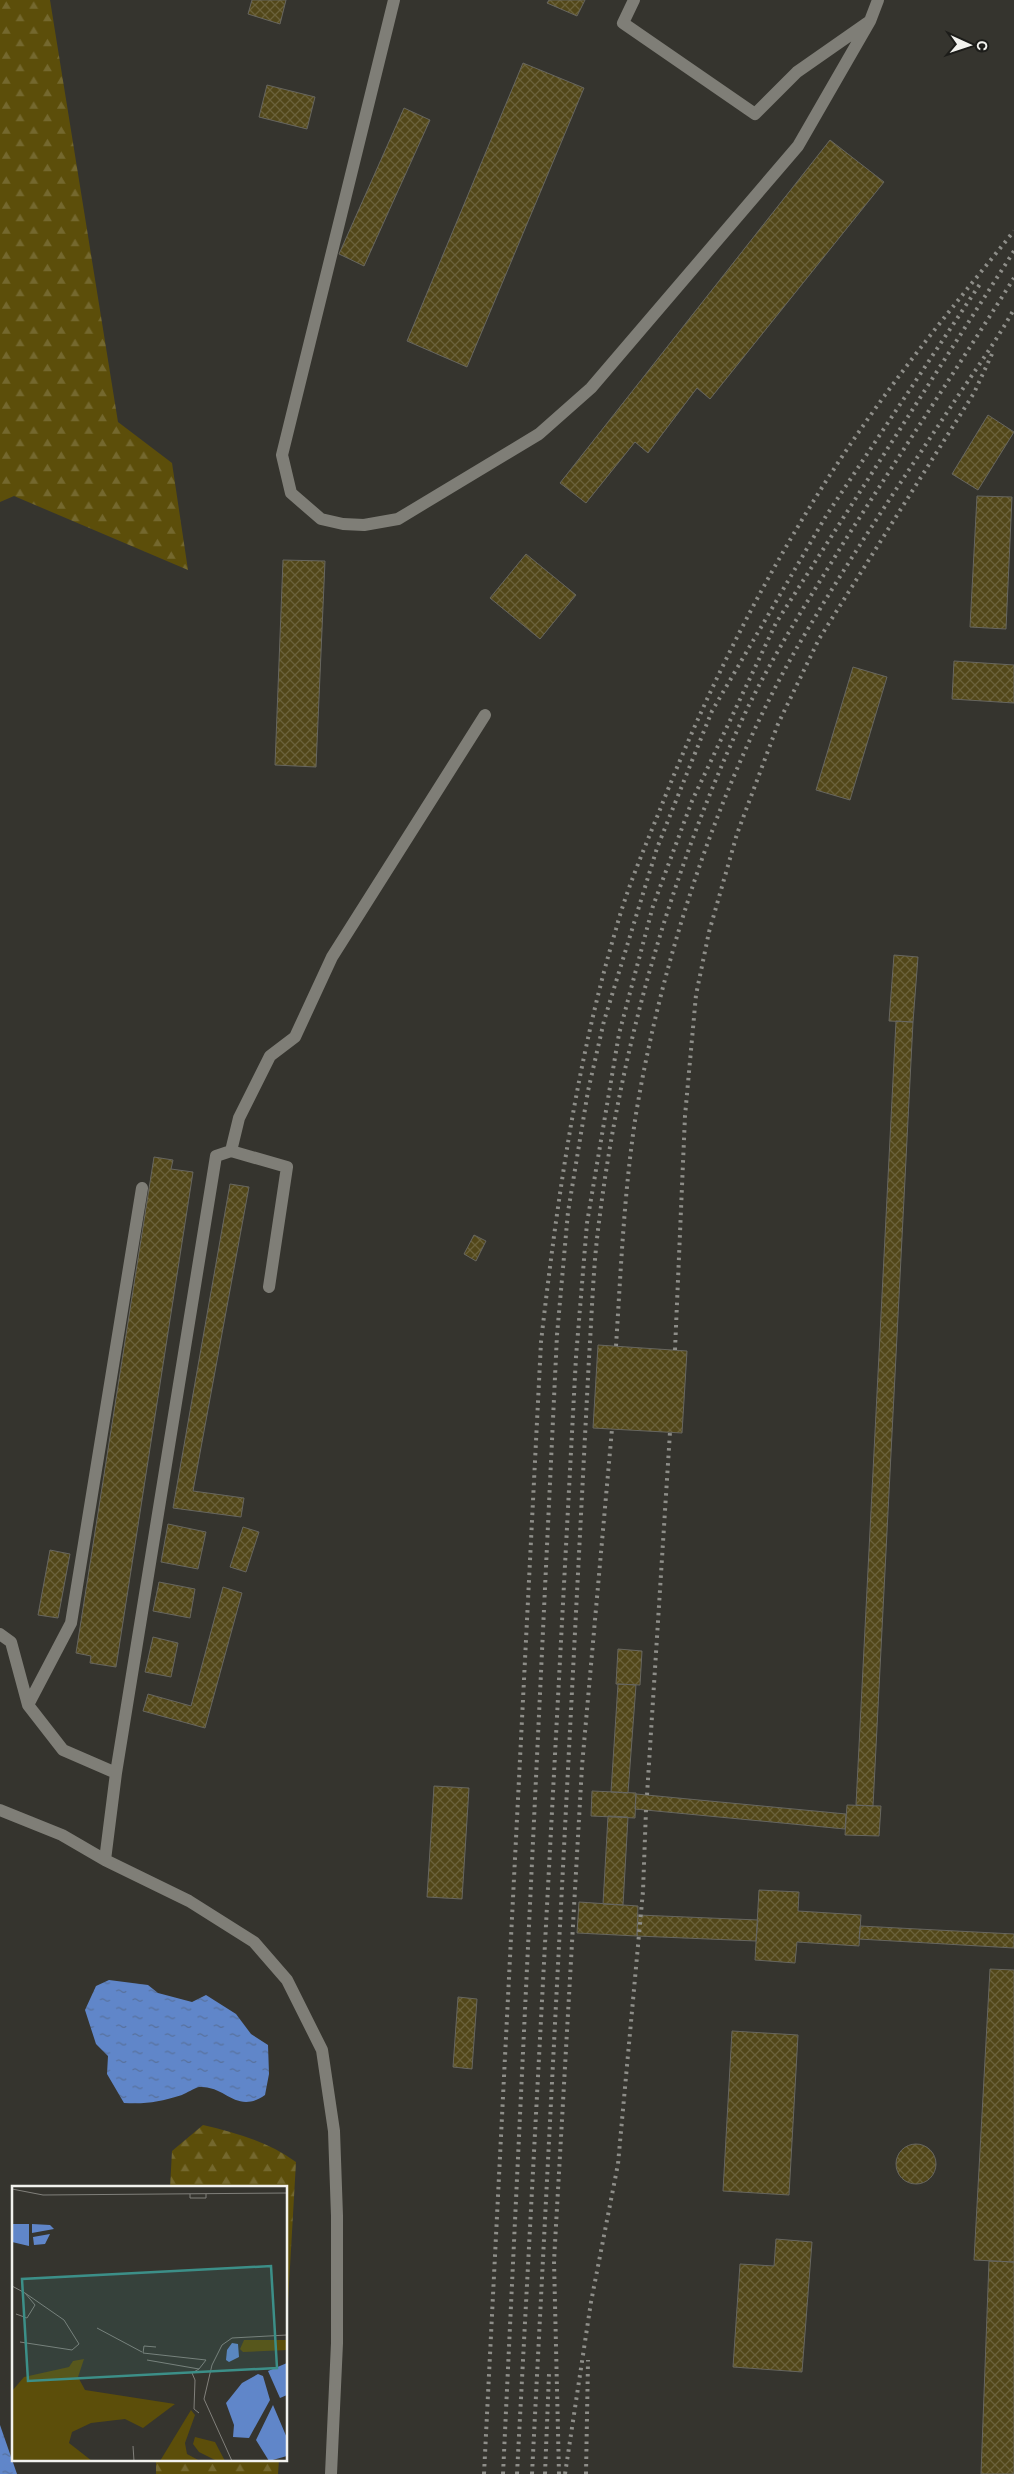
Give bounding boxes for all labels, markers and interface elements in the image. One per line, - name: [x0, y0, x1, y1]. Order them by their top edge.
- north arrow: [944, 20, 994, 70]
- text: С: [974, 40, 991, 51]
- inset map: [12, 2186, 288, 2462]

